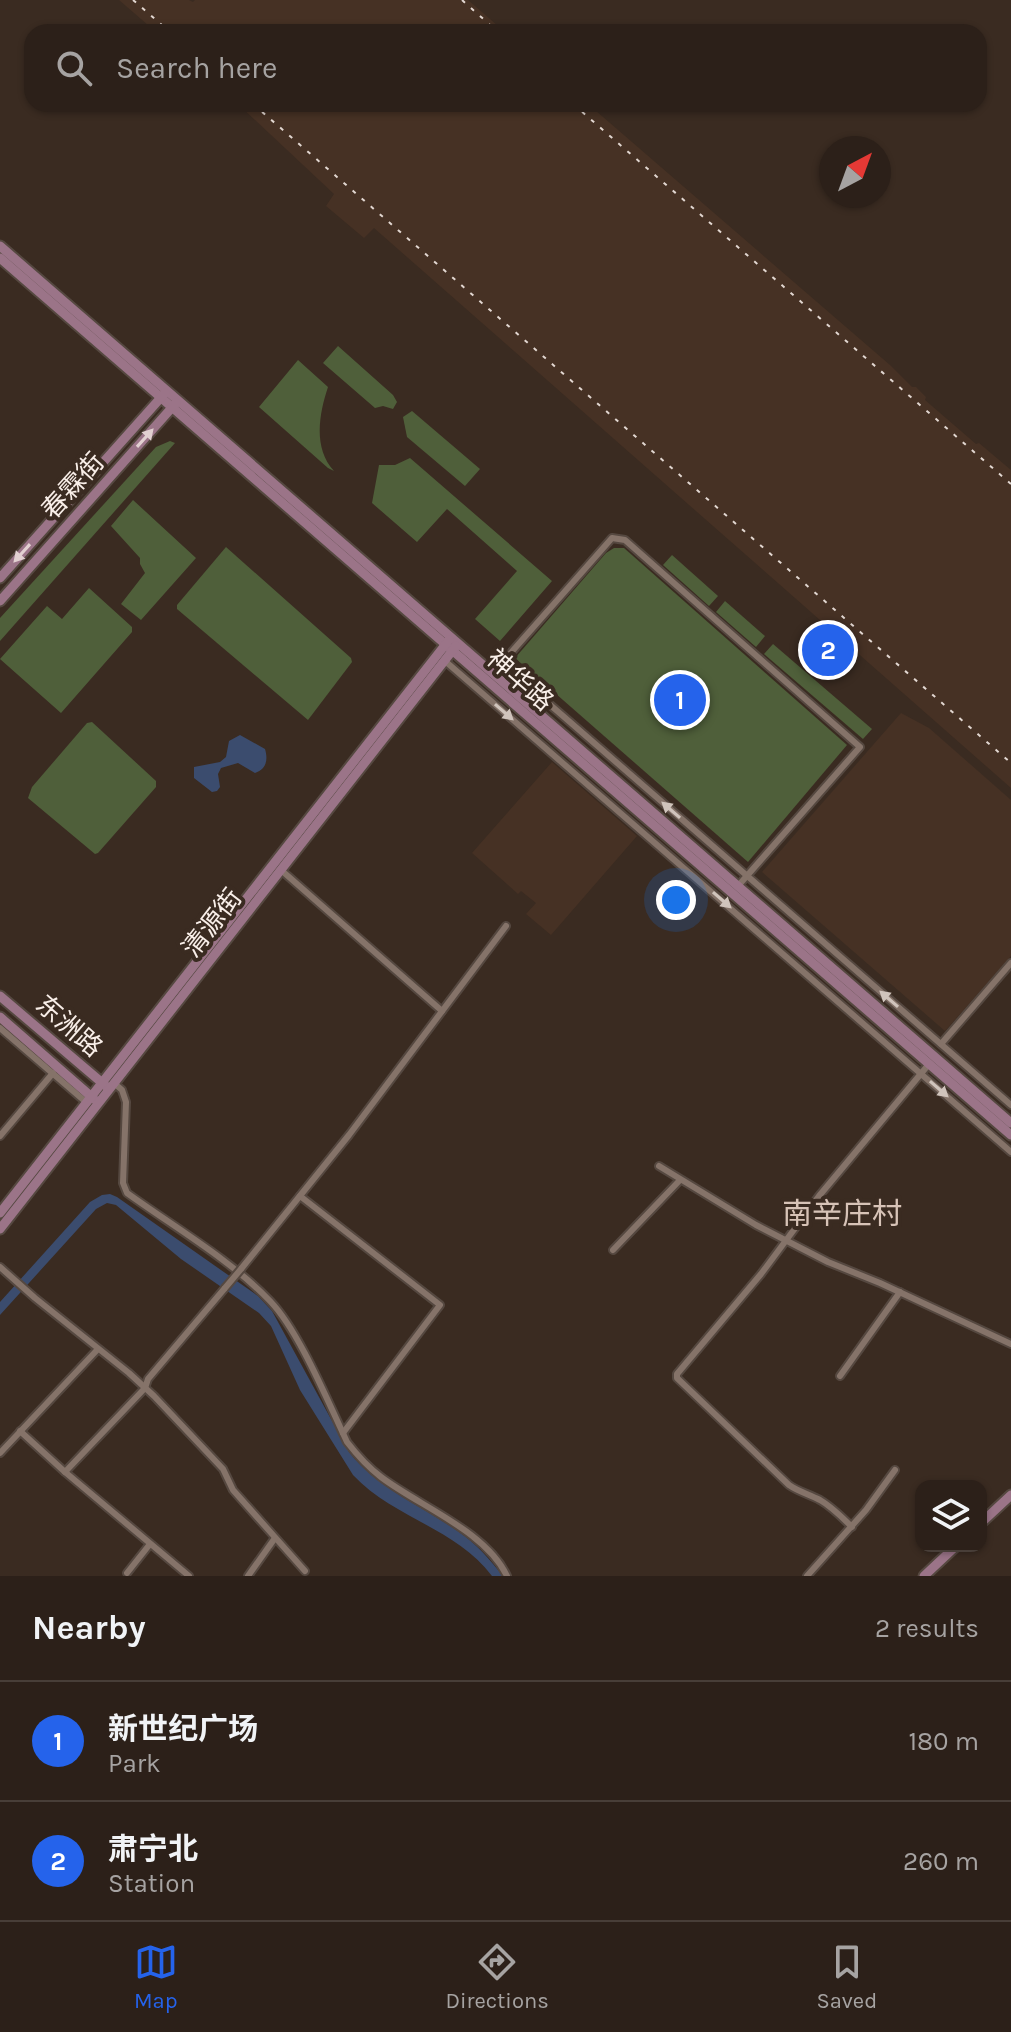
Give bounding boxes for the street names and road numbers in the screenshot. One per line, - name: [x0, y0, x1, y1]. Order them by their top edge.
- street label: 春霖街: [35, 447, 111, 525]
- street label: 神华路: [480, 643, 560, 717]
- street label: 清源街: [176, 883, 248, 963]
- street label: 东洲路: [29, 989, 109, 1063]

